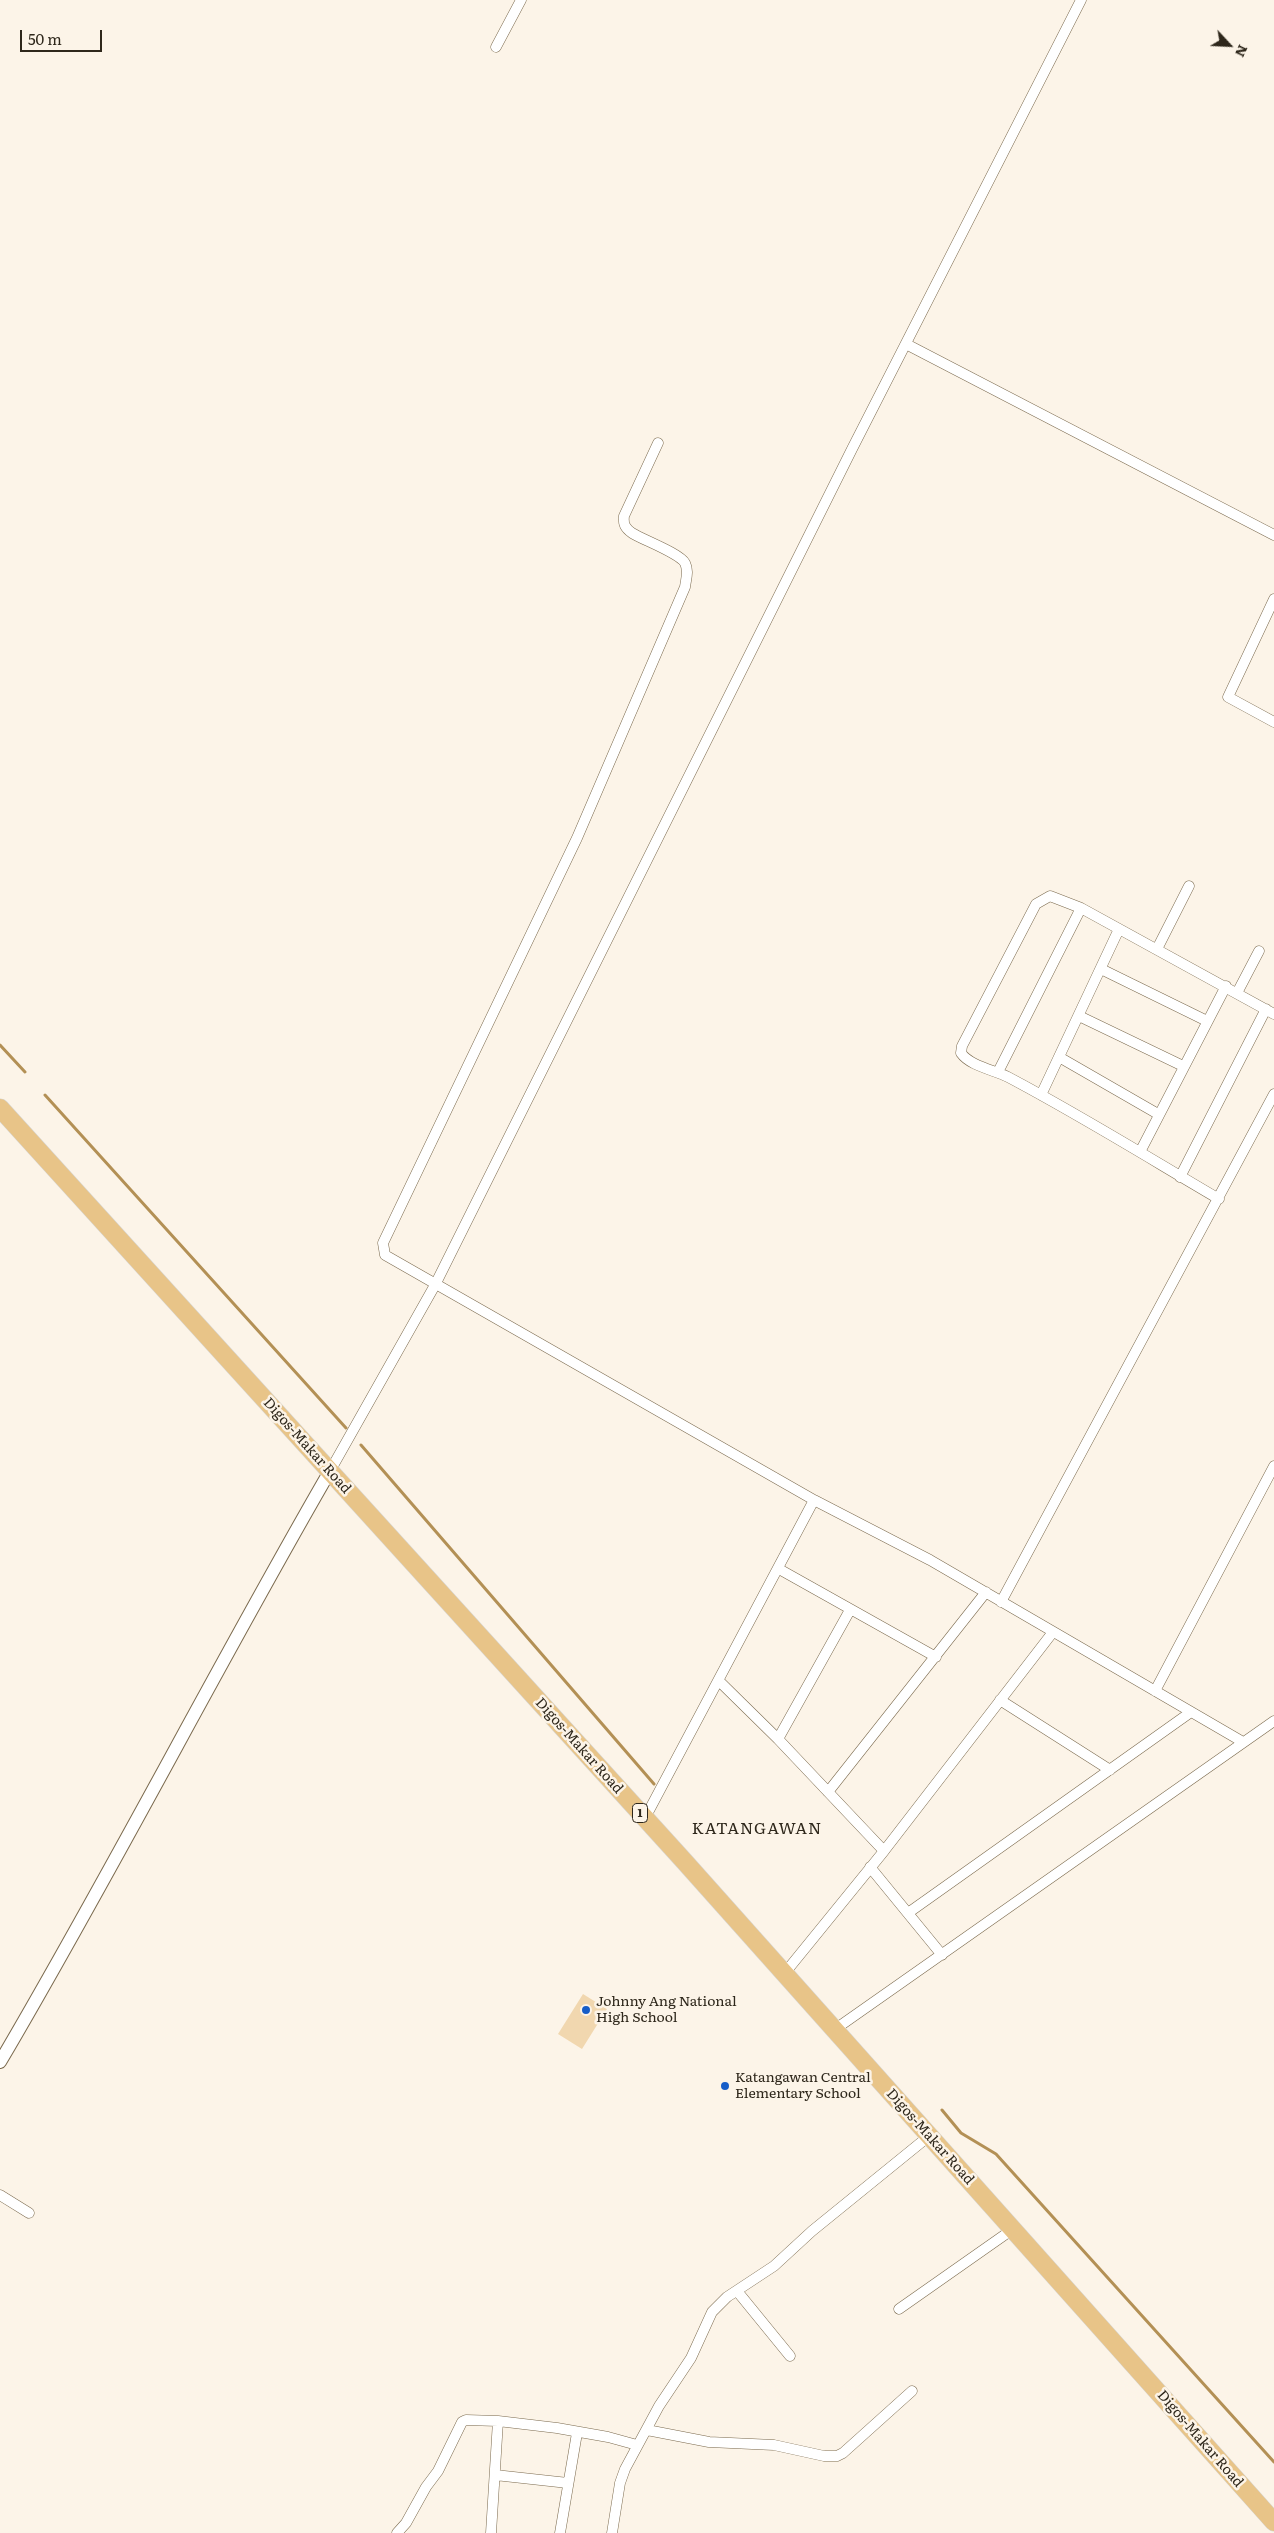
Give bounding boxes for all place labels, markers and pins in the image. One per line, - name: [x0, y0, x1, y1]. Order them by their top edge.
- place label: Johnny Ang National High School: [596, 1994, 737, 2026]
- marker: Johnny Ang National High School: [580, 2004, 592, 2016]
- place label: Katangawan Central Elementary School: [735, 2070, 871, 2102]
- marker: Katangawan Central Elementary School: [719, 2080, 731, 2092]

